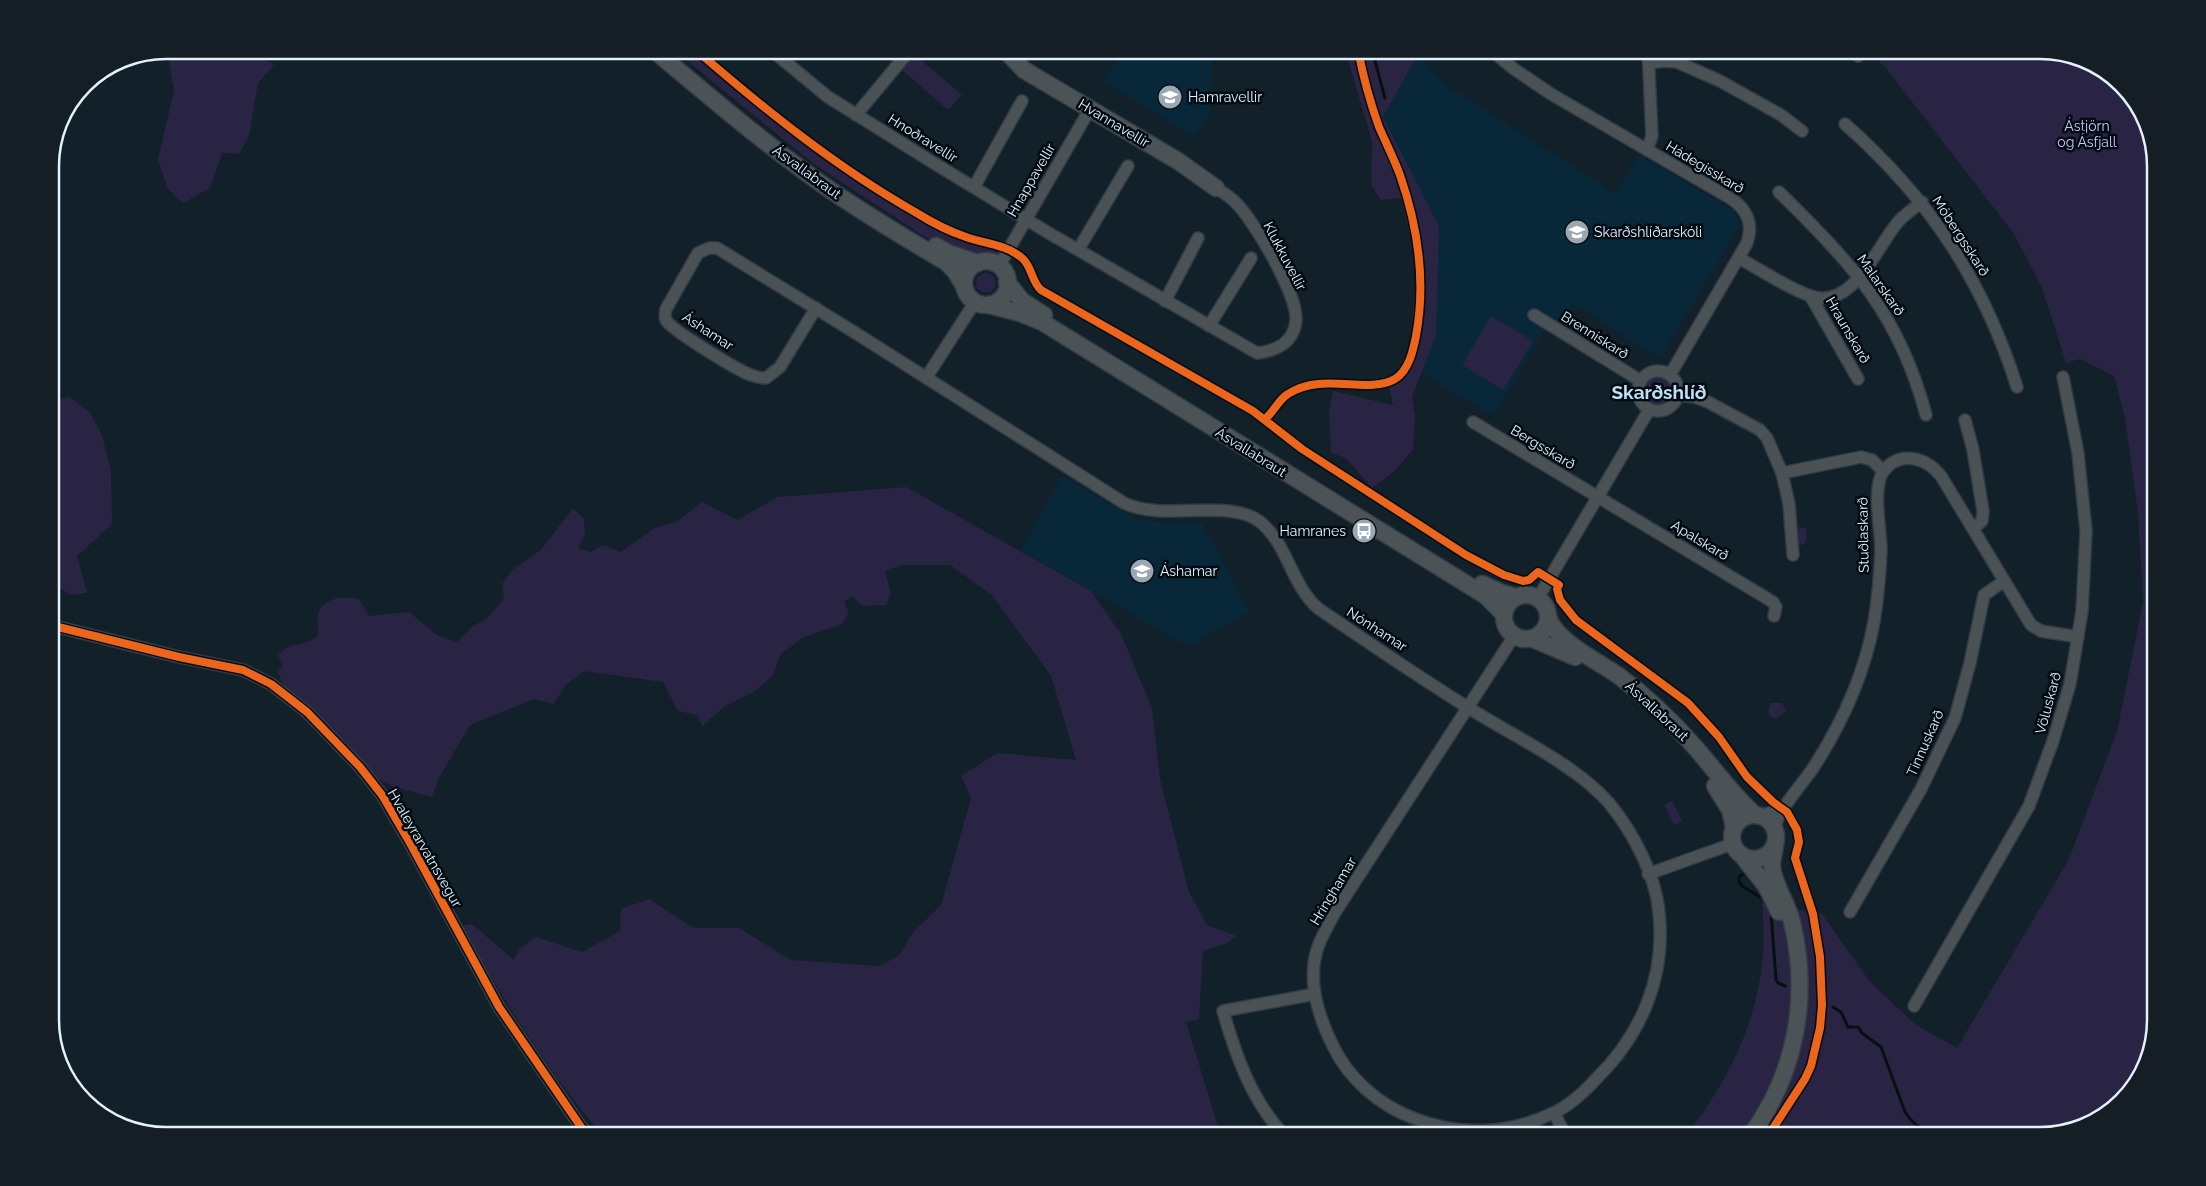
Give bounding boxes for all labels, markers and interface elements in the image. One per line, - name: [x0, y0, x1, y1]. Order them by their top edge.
- school or university icon: Hamravellir: [1157, 84, 1183, 110]
- place label: Hamravellir: [1188, 89, 1262, 105]
- street label: Hvannavellir: [1076, 96, 1152, 150]
- street label: Hnoðravellir: [885, 110, 961, 166]
- park label: Ástjörn og Ásfjall: [2057, 117, 2117, 150]
- street label: Hádegisskarð: [1663, 138, 1747, 196]
- street label: Ásvallabraut: [770, 141, 845, 202]
- street label: Hnappavellir: [1004, 141, 1058, 219]
- street label: Móbergsskarð: [1929, 193, 1993, 279]
- street label: Klukkuvellir: [1260, 219, 1310, 293]
- school or university icon: Skarðshlíðarskóli: [1564, 219, 1590, 245]
- place label: Skarðshlíðarskóli: [1594, 224, 1702, 240]
- street label: Malarskarð: [1854, 251, 1908, 319]
- street label: Hraunskarð: [1823, 294, 1873, 366]
- street label: Áshamar: [680, 308, 737, 353]
- street label: Brenniskarð: [1558, 308, 1632, 362]
- district label: Skarðshlíð: [1612, 381, 1707, 403]
- street label: Bergsskarð: [1508, 422, 1578, 472]
- street label: Ásvallabraut: [1213, 423, 1290, 480]
- street label: Stuðlaskarð: [1854, 497, 1872, 573]
- street label: Apalskarð: [1668, 517, 1732, 563]
- bus stop icon: Hamranes: [1351, 518, 1377, 544]
- place label: Hamranes: [1280, 523, 1346, 539]
- school or university icon: Áshamar: [1129, 558, 1155, 584]
- place label: Áshamar: [1160, 562, 1217, 579]
- street label: Nónhamar: [1344, 604, 1410, 654]
- street label: Völuskarð: [2032, 670, 2064, 736]
- street label: Ásvallabraut: [1622, 677, 1693, 744]
- street label: Tinnuskarð: [1903, 707, 1947, 779]
- street label: Hvaleyrarvatnsvegur: [385, 786, 465, 910]
- street label: Hringhamar: [1306, 854, 1360, 928]

